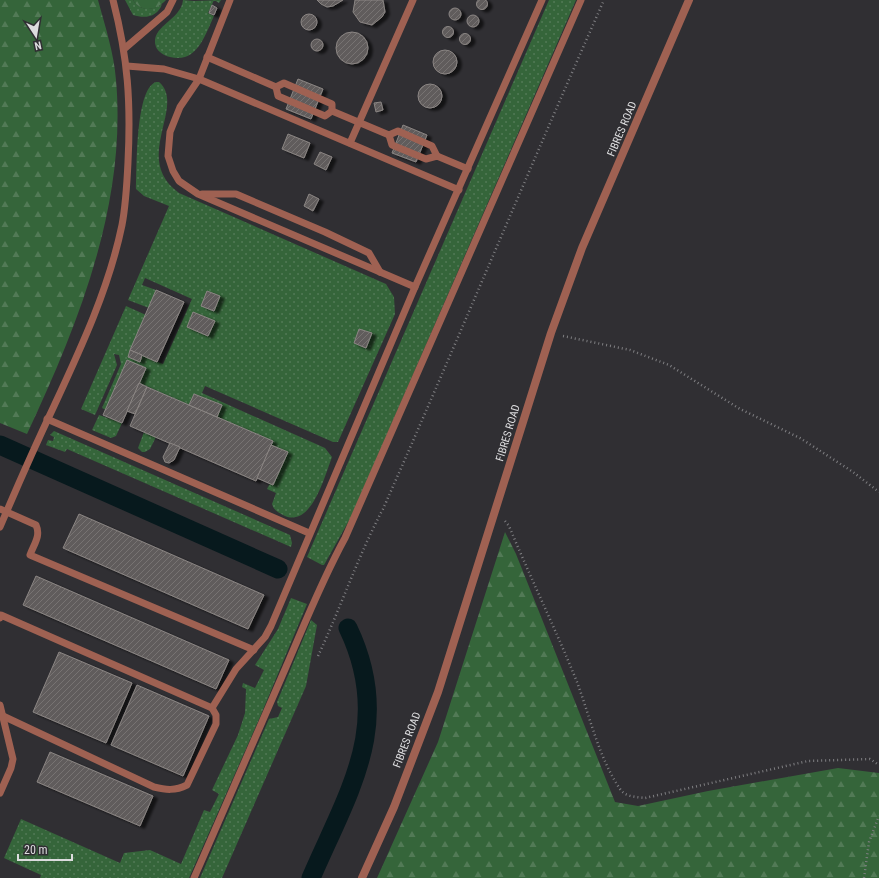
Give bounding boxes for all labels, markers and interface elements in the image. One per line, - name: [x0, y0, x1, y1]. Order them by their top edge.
- north arrow: [16, 16, 56, 56]
- text: N: [33, 38, 43, 52]
- street label: FIBRES ROAD: [605, 100, 639, 158]
- street label: FIBRES ROAD: [493, 403, 523, 463]
- street label: FIBRES ROAD: [390, 710, 424, 770]
- scale bar: [18, 836, 72, 862]
- text: 20 m: [24, 843, 48, 857]

